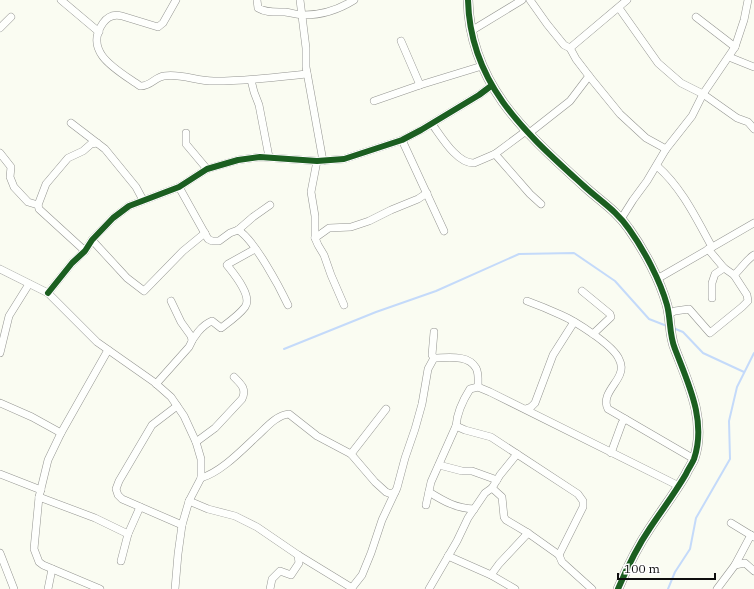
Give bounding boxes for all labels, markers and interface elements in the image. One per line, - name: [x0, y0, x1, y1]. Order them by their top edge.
- scale bar: [618, 555, 715, 581]
- text: 100 m: [624, 561, 660, 576]

